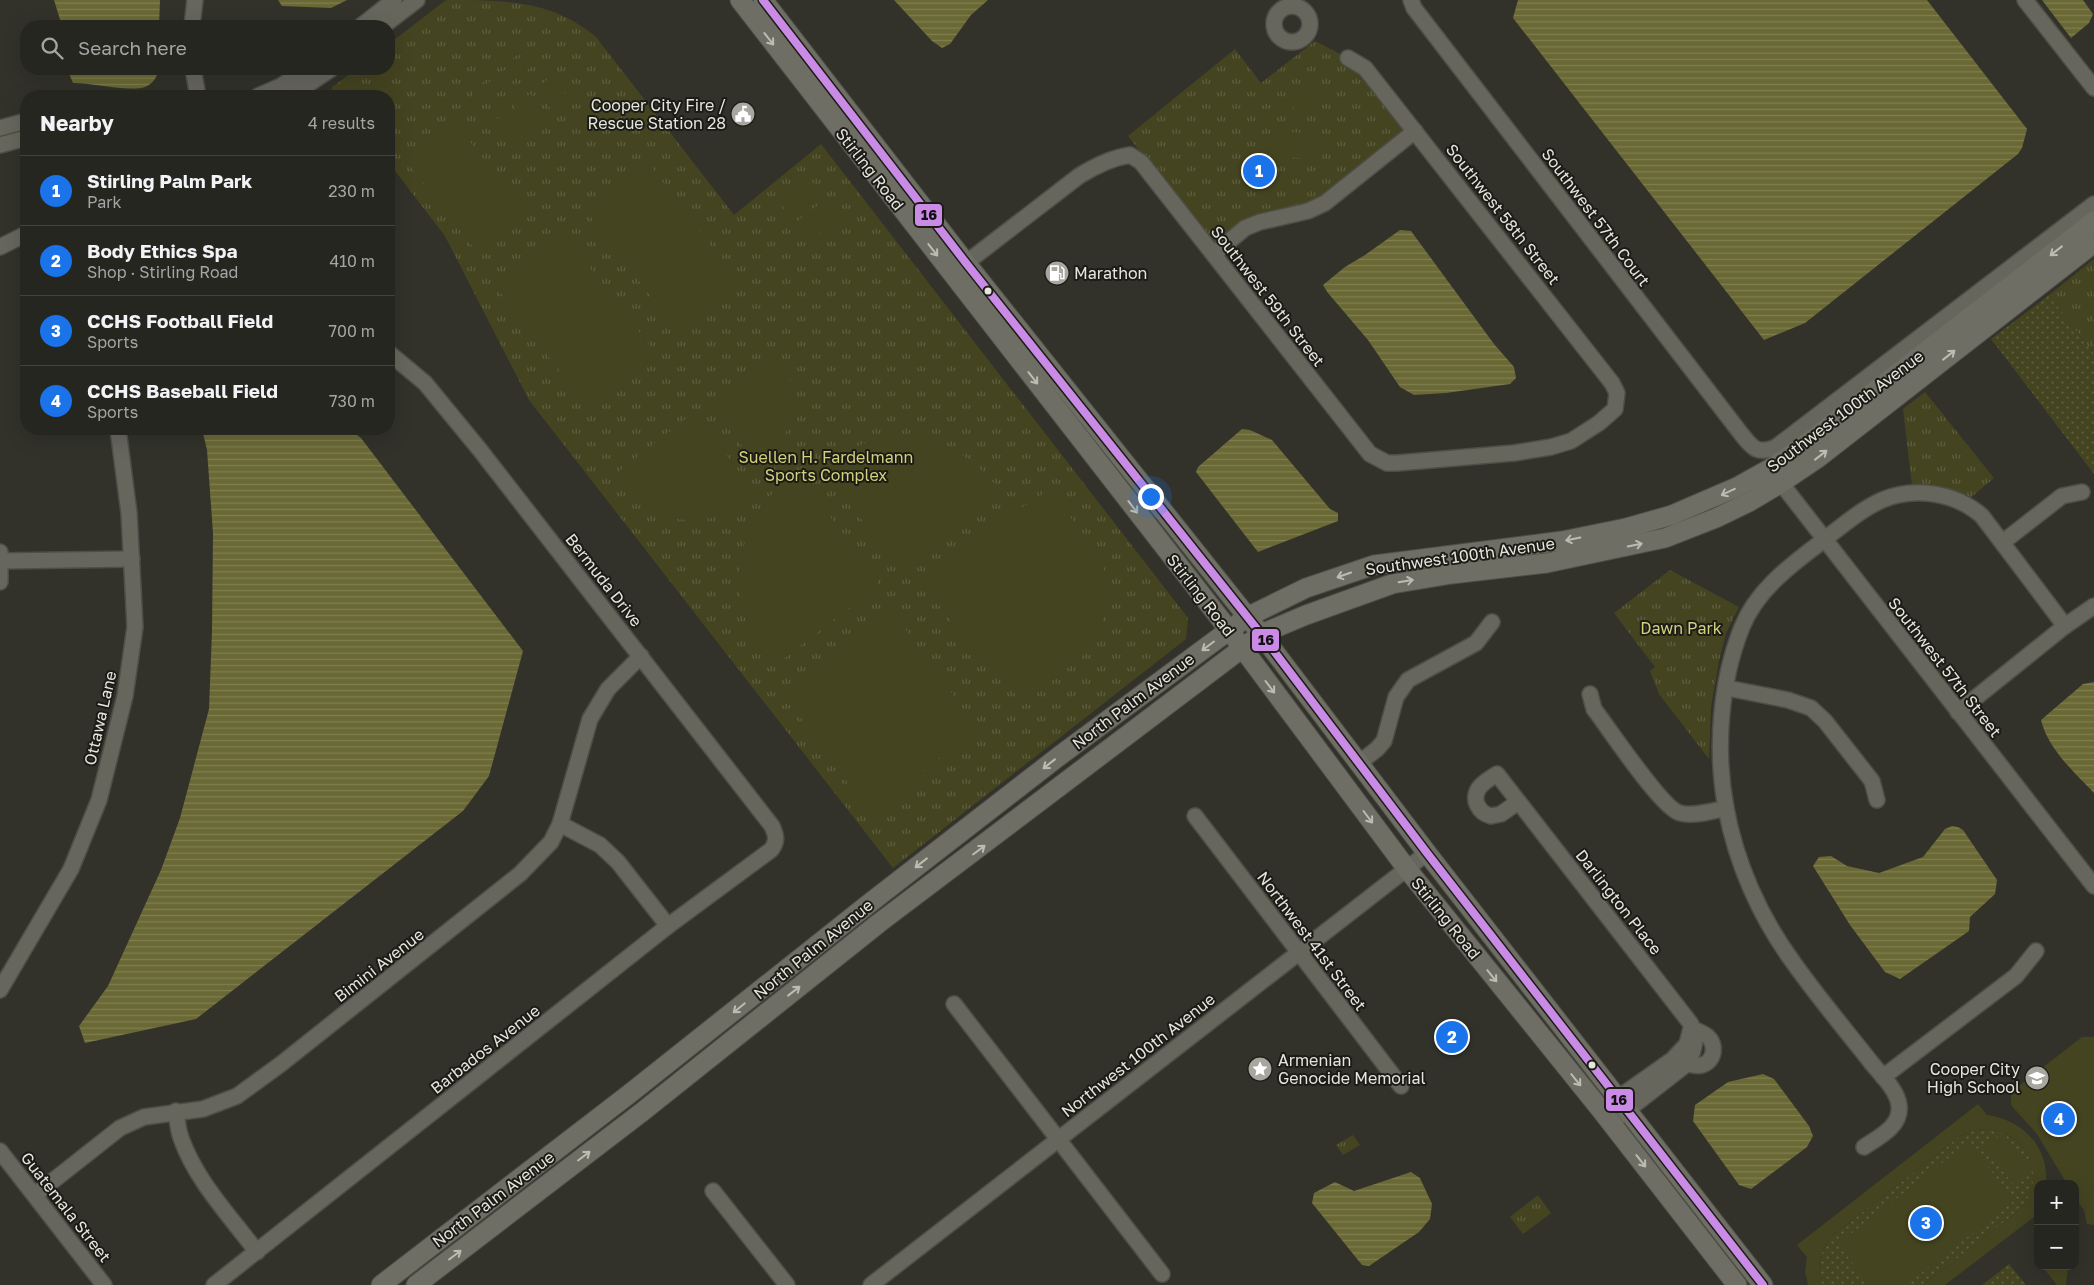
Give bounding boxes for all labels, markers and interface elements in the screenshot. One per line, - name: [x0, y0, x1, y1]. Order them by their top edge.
- search box: [20, 20, 395, 75]
- one-way arrow: [764, 32, 775, 45]
- icon: search: [38, 34, 66, 62]
- text: Search here: [78, 36, 187, 59]
- place label: Cooper City Fire / Rescue Station 28: [587, 95, 726, 133]
- public building icon: Cooper City Fire / Rescue Station 28: [730, 101, 756, 127]
- text: Nearby: [40, 110, 114, 136]
- text: 4 results: [308, 113, 375, 133]
- street label: Stirling Road: [832, 124, 908, 214]
- street label: Southwest 58th Street: [1442, 140, 1564, 288]
- street label: Southwest 57th Court: [1538, 144, 1654, 290]
- pin: 1: [1243, 152, 1275, 190]
- text: Stirling Palm Park: [87, 169, 252, 192]
- text: 1: [52, 181, 60, 201]
- text: 230 m: [328, 181, 375, 201]
- text: Park: [87, 192, 122, 212]
- line badge: 16: [914, 203, 943, 227]
- text: 16: [921, 206, 937, 223]
- street label: Southwest 59th Street: [1207, 222, 1329, 370]
- text: Body Ethics Spa: [87, 239, 238, 262]
- one-way arrow: [928, 243, 938, 257]
- one-way arrow: [2049, 245, 2062, 256]
- text: 2: [51, 251, 61, 271]
- text: 410 m: [329, 251, 375, 271]
- fuel station icon: Marathon: [1044, 260, 1070, 286]
- text: Shop · Stirling Road: [87, 262, 238, 282]
- place label: Marathon: [1074, 263, 1147, 283]
- unlabelled marker: [983, 286, 993, 296]
- text: CCHS Football Field: [87, 309, 273, 332]
- text: 3: [51, 321, 61, 341]
- text: 700 m: [329, 321, 375, 341]
- text: Sports: [87, 332, 138, 352]
- street label: Southwest 100th Avenue: [1763, 346, 1927, 476]
- one-way arrow: [1942, 350, 1956, 360]
- one-way arrow: [1027, 372, 1038, 385]
- text: CCHS Baseball Field: [87, 379, 278, 402]
- text: 4: [51, 391, 61, 411]
- text: 730 m: [329, 391, 375, 411]
- text: Sports: [87, 402, 138, 422]
- park label: Suellen H. Fardelmann Sports Complex: [739, 447, 913, 485]
- one-way arrow: [1814, 450, 1827, 461]
- your location: [1138, 484, 1164, 510]
- one-way arrow: [1721, 487, 1736, 497]
- one-way arrow: [1127, 500, 1138, 513]
- street label: Bermuda Drive: [561, 529, 647, 631]
- street label: Southwest 100th Avenue: [1364, 533, 1556, 579]
- one-way arrow: [1565, 534, 1581, 544]
- one-way arrow: [1627, 540, 1643, 550]
- street label: Stirling Road: [1163, 550, 1239, 640]
- one-way arrow: [1337, 571, 1352, 580]
- one-way arrow: [1397, 576, 1413, 586]
- street label: Southwest 57th Street: [1884, 593, 2006, 741]
- park label: Dawn Park: [1640, 618, 1722, 638]
- line badge: 16: [1251, 628, 1280, 652]
- text: 16: [1258, 631, 1274, 648]
- one-way arrow: [1202, 640, 1215, 651]
- street label: North Palm Avenue: [1068, 649, 1198, 753]
- street label: Ottawa Lane: [79, 669, 121, 767]
- one-way arrow: [1265, 680, 1276, 693]
- one-way arrow: [1043, 758, 1056, 769]
- one-way arrow: [1362, 810, 1373, 823]
- one-way arrow: [972, 844, 985, 855]
- street label: Darlington Place: [1572, 845, 1666, 959]
- one-way arrow: [915, 858, 928, 869]
- street label: Northwest 41st Street: [1253, 867, 1371, 1015]
- street label: Stirling Road: [1407, 873, 1485, 963]
- street label: North Palm Avenue: [749, 895, 877, 1003]
- street label: Bimini Avenue: [330, 924, 428, 1006]
- one-way arrow: [1486, 969, 1497, 982]
- one-way arrow: [787, 985, 800, 996]
- street label: Northwest 100th Avenue: [1057, 989, 1219, 1121]
- street label: Barbados Avenue: [426, 1000, 544, 1098]
- one-way arrow: [733, 1002, 746, 1013]
- pin: 2: [1436, 1018, 1468, 1056]
- place label: Armenian Genocide Memorial: [1278, 1050, 1426, 1088]
- place icon: Armenian Genocide Memorial: [1247, 1056, 1273, 1082]
- place label: Cooper City High School: [1927, 1059, 2020, 1097]
- unlabelled marker: [1587, 1060, 1597, 1070]
- school or university icon: Cooper City High School: [2024, 1065, 2050, 1091]
- one-way arrow: [1571, 1073, 1582, 1086]
- line badge: 16: [1605, 1088, 1634, 1112]
- text: 16: [1611, 1091, 1627, 1108]
- pin: 4: [2043, 1100, 2075, 1138]
- street label: North Palm Avenue: [428, 1147, 558, 1251]
- street label: Guatemala Street: [17, 1148, 115, 1266]
- one-way arrow: [577, 1151, 590, 1162]
- one-way arrow: [1636, 1154, 1646, 1168]
- map controls: [2034, 1180, 2079, 1270]
- button: +: [2034, 1180, 2079, 1225]
- pin: 3: [1910, 1204, 1942, 1242]
- button: −: [2034, 1225, 2079, 1270]
- one-way arrow: [448, 1250, 461, 1261]

